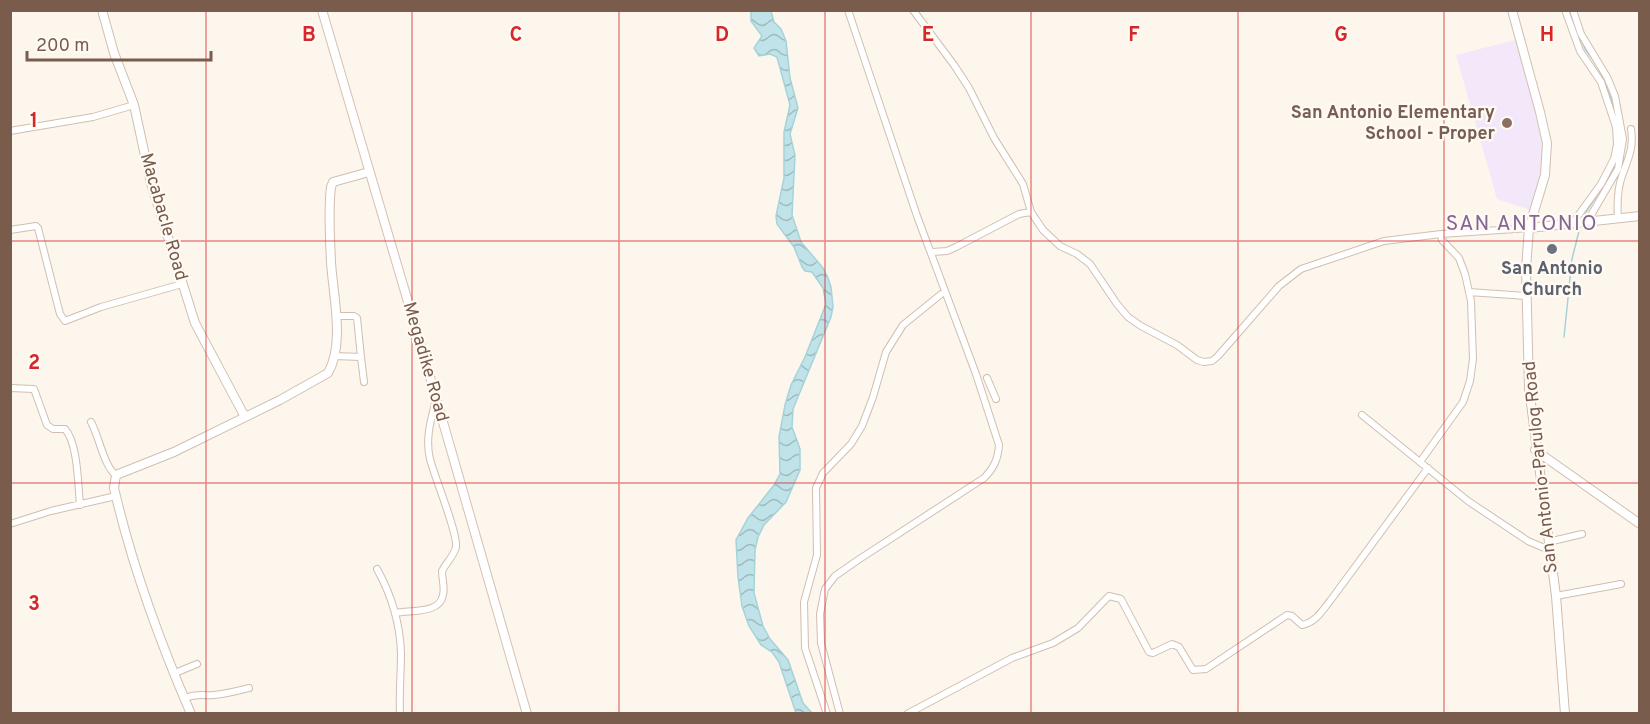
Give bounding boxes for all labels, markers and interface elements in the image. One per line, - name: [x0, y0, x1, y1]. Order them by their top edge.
- text: B: [302, 23, 316, 49]
- text: C: [510, 23, 522, 49]
- text: D: [715, 23, 729, 49]
- text: E: [922, 23, 934, 49]
- text: F: [1128, 23, 1140, 49]
- text: G: [1334, 23, 1348, 49]
- text: H: [1540, 23, 1554, 49]
- scale bar: [27, 24, 212, 62]
- text: 200 m: [36, 35, 89, 58]
- place label: San Antonio Elementary School - Proper: [1291, 102, 1495, 146]
- text: 1: [30, 109, 38, 135]
- marker: San Antonio Elementary School - Proper: [1500, 116, 1514, 130]
- street label: Macabacle Road: [134, 151, 192, 283]
- district label: SAN ANTONIO: [1446, 211, 1598, 238]
- marker: San Antonio Church: [1545, 242, 1559, 256]
- place label: San Antonio Church: [1501, 258, 1603, 302]
- street label: Megadike Road: [397, 299, 453, 425]
- text: 2: [28, 351, 40, 377]
- street label: San Antonio-Parulog Road: [1518, 360, 1564, 574]
- text: 3: [28, 592, 40, 618]

